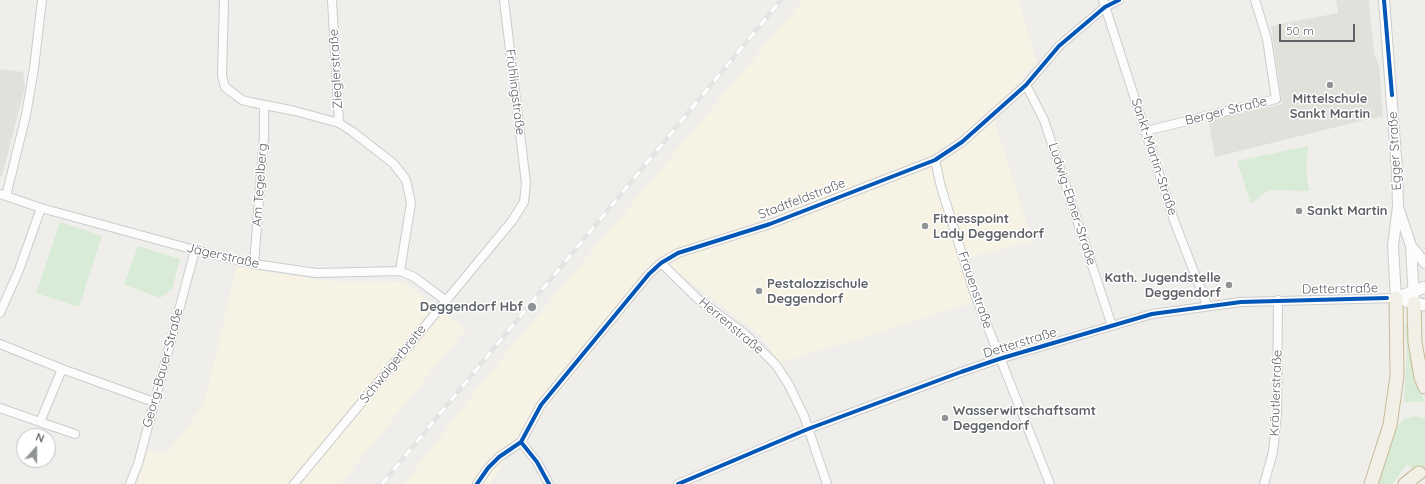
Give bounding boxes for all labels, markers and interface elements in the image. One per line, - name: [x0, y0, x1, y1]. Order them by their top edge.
- scale bar: [1281, 16, 1357, 42]
- text: 50 m: [1286, 23, 1314, 38]
- street label: Zieglerstraße: [326, 29, 346, 109]
- street label: Frühlingstraße: [502, 48, 528, 136]
- marker: Mittelschule Sankt Martin: [1325, 80, 1335, 90]
- place label: Mittelschule Sankt Martin: [1290, 91, 1370, 122]
- street label: Berger Straße: [1183, 93, 1269, 129]
- street label: Sankt-Martin-Straße: [1128, 96, 1180, 218]
- street label: Egger Straße: [1385, 111, 1405, 191]
- street label: Ludwig-Ebner-Straße: [1045, 141, 1099, 267]
- street label: Am Tegelberg: [249, 143, 271, 227]
- street label: Stadtfeldstraße: [756, 175, 848, 223]
- place label: Sankt Martin: [1307, 203, 1388, 219]
- marker: Sankt Martin: [1294, 206, 1304, 216]
- place label: Fitnesspoint Lady Deggendorf: [933, 211, 1044, 242]
- marker: Fitnesspoint Lady Deggendorf: [920, 221, 930, 231]
- street label: Jägerstraße: [185, 240, 261, 272]
- street label: Frauenstraße: [955, 249, 995, 331]
- place label: Kath. Jugendstelle Deggendorf: [1104, 270, 1221, 301]
- place label: Pestalozzischule Deggendorf: [767, 276, 868, 307]
- marker: Kath. Jugendstelle Deggendorf: [1224, 280, 1234, 290]
- street label: Detterstraße: [1302, 281, 1378, 297]
- marker: Pestalozzischule Deggendorf: [754, 286, 764, 296]
- street label: Herrenstraße: [695, 294, 767, 358]
- place label: Deggendorf Hbf: [420, 299, 523, 315]
- marker: Deggendorf Hbf: [526, 301, 538, 313]
- street label: Georg-Bauer-Straße: [140, 307, 186, 429]
- street label: Schwaigerbreite: [357, 322, 429, 406]
- street label: Detterstraße: [981, 324, 1059, 362]
- street label: Kräutlerstraße: [1267, 349, 1285, 437]
- place label: Wasserwirtschaftsamt Deggendorf: [953, 403, 1096, 434]
- marker: Wasserwirtschaftsamt Deggendorf: [940, 413, 950, 423]
- north arrow: [16, 428, 56, 468]
- text: N: [34, 430, 46, 446]

